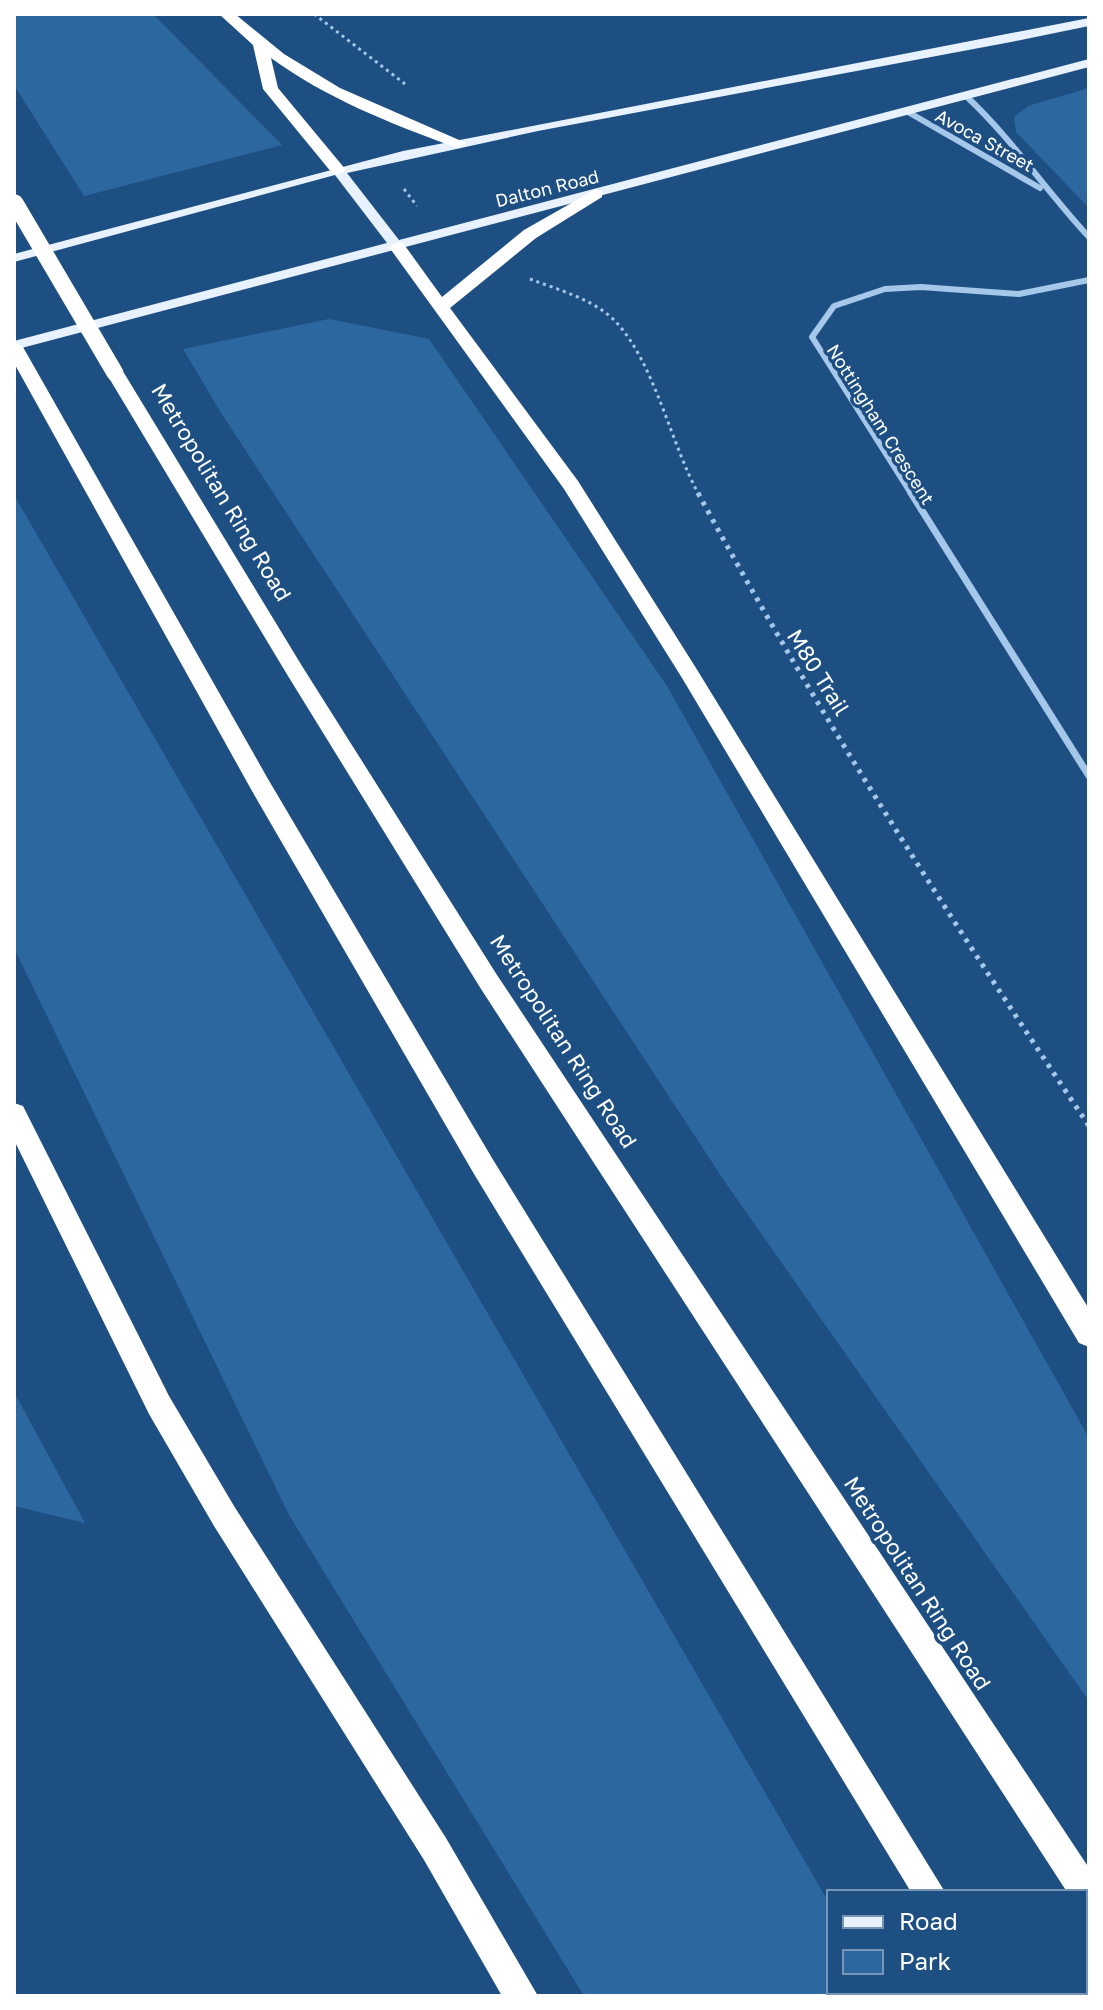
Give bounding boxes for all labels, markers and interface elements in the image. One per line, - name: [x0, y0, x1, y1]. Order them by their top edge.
- street label: Avoca Street: [932, 104, 1038, 176]
- street label: Dalton Road: [493, 165, 601, 211]
- street label: Nottingham Crescent: [823, 340, 939, 508]
- street label: Metropolitan Ring Road: [146, 378, 298, 606]
- street label: M80 Trail: [782, 624, 856, 720]
- street label: Metropolitan Ring Road: [485, 929, 643, 1153]
- street label: Metropolitan Ring Road: [839, 1471, 997, 1695]
- legend: [827, 1890, 1087, 1994]
- text: Road: [899, 1906, 958, 1935]
- text: Park: [899, 1946, 951, 1975]

